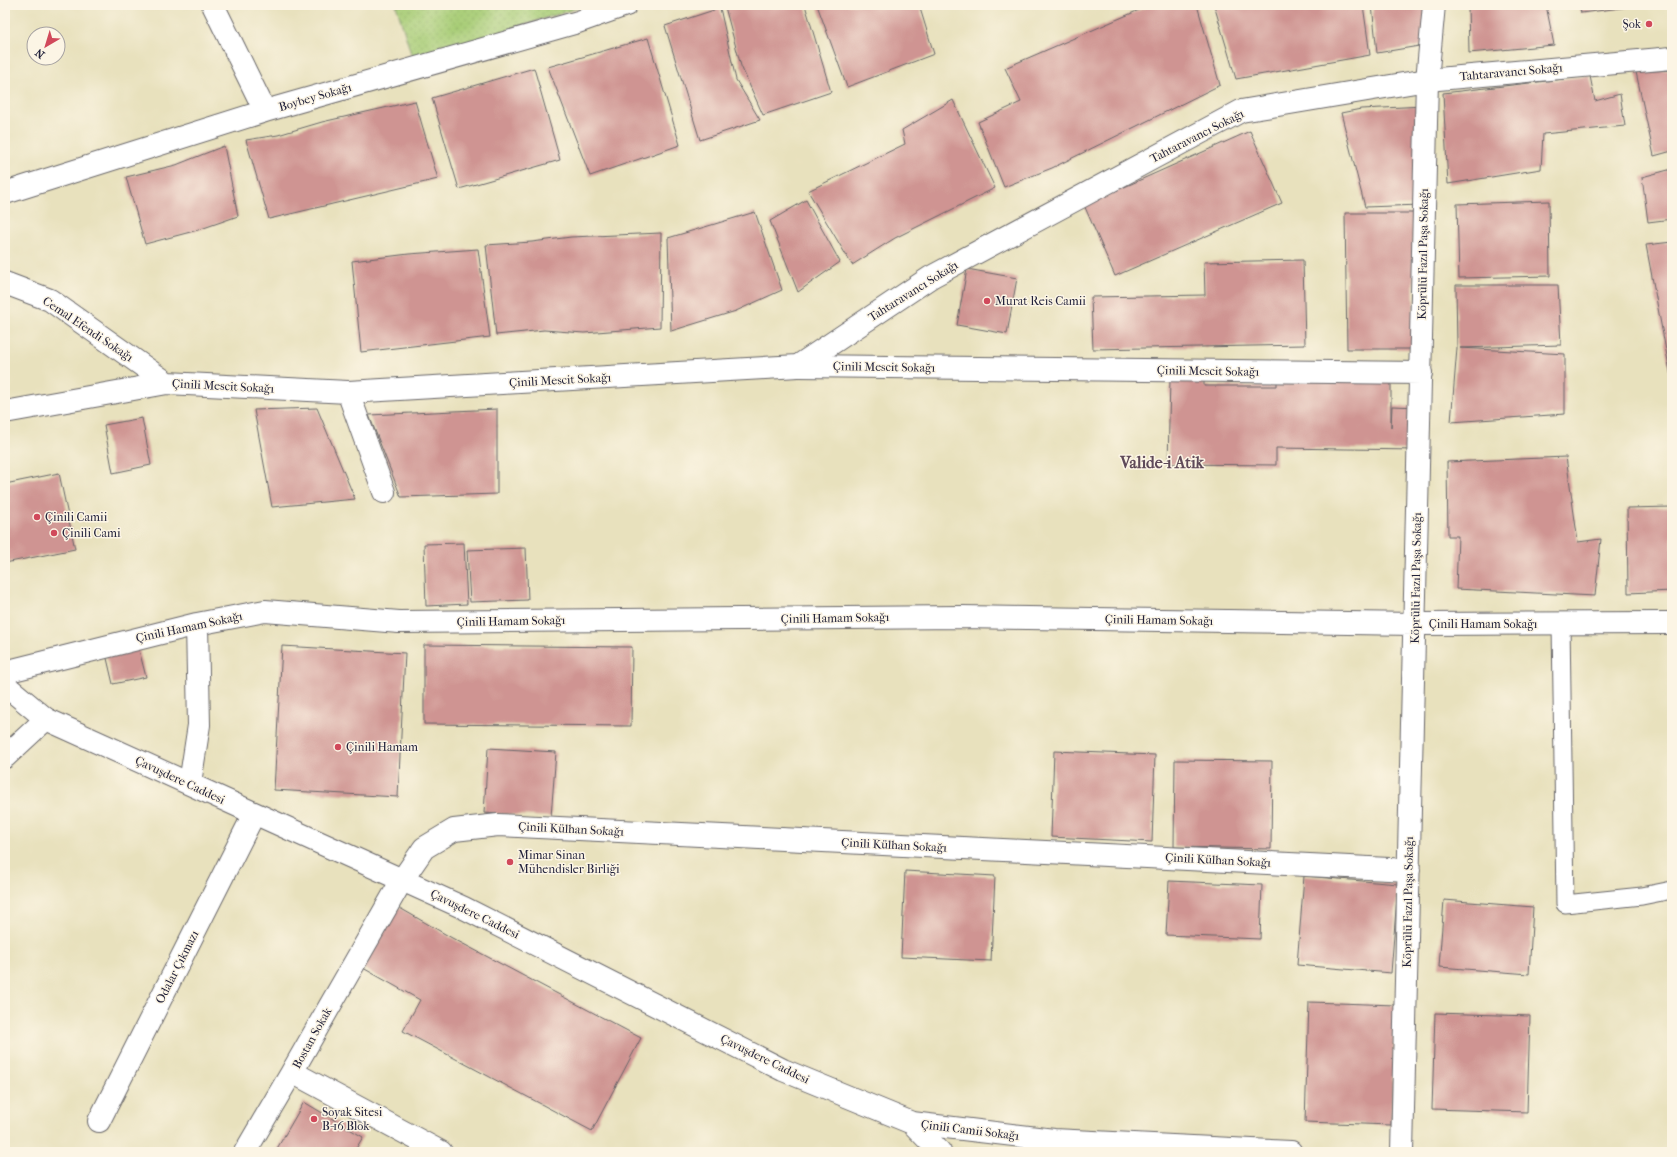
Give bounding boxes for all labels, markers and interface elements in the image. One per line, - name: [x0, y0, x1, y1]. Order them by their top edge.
- place label: Şok: [1623, 17, 1642, 31]
- marker: Şok: [1644, 19, 1654, 29]
- north arrow: [26, 26, 66, 66]
- text: N: [32, 45, 47, 61]
- street label: Tahtaravancı Sokağı: [1459, 60, 1563, 83]
- street label: Boybey Sokağı: [277, 80, 353, 114]
- street label: Tahtaravancı Sokağı: [1148, 106, 1247, 166]
- street label: Köprülü Fazıl Paşa Sokağı: [1415, 188, 1432, 320]
- street label: Tahtaravancı Sokağı: [866, 257, 961, 324]
- street label: Cemal Efendi Sokağı: [40, 294, 136, 365]
- place label: Murat Reis Camii: [995, 294, 1086, 308]
- marker: Murat Reis Camii: [982, 296, 992, 306]
- street label: Çinili Mescit Sokağı: [833, 359, 936, 375]
- street label: Çinili Mescit Sokağı: [1157, 363, 1260, 379]
- street label: Çinili Mescit Sokağı: [509, 370, 612, 390]
- street label: Çinili Mescit Sokağı: [172, 376, 275, 396]
- district label: Valide-i Atik: [1119, 453, 1205, 472]
- place label: Çinili Camii: [45, 510, 108, 524]
- marker: Çinili Camii: [32, 512, 42, 522]
- street label: Köprülü Fazıl Paşa Sokağı: [1408, 512, 1425, 644]
- place label: Çinili Cami: [62, 526, 121, 540]
- marker: Çinili Cami: [49, 528, 59, 538]
- street label: Çinili Hamam Sokağı: [134, 609, 244, 645]
- street label: Çinili Hamam Sokağı: [781, 610, 890, 626]
- street label: Çinili Hamam Sokağı: [1105, 612, 1214, 628]
- street label: Çinili Hamam Sokağı: [457, 613, 566, 629]
- street label: Çinili Hamam Sokağı: [1429, 617, 1538, 631]
- place label: Çinili Hamam: [346, 740, 418, 754]
- marker: Çinili Hamam: [333, 742, 343, 752]
- street label: Çavuşdere Caddesi: [133, 753, 227, 808]
- street label: Çinili Külhan Sokağı: [518, 819, 625, 839]
- street label: Çinili Külhan Sokağı: [841, 835, 948, 855]
- street label: Köprülü Fazıl Paşa Sokağı: [1400, 836, 1417, 968]
- place label: Mimar Sinan Mühendisler Birliği: [518, 848, 620, 876]
- street label: Çinili Külhan Sokağı: [1165, 850, 1272, 870]
- marker: Mimar Sinan Mühendisler Birliği: [505, 857, 515, 867]
- street label: Çavuşdere Caddesi: [428, 886, 522, 943]
- street label: Odalar Çıkmazı: [153, 928, 202, 1006]
- street label: Bostan Sokak: [289, 1004, 335, 1071]
- street label: Çavuşdere Caddesi: [718, 1031, 812, 1088]
- place label: Soyak Sitesi B-16 Blok: [322, 1105, 383, 1133]
- marker: Soyak Sitesi B-16 Blok: [309, 1114, 319, 1124]
- street label: Çinili Camii Sokağı: [920, 1117, 1020, 1143]

